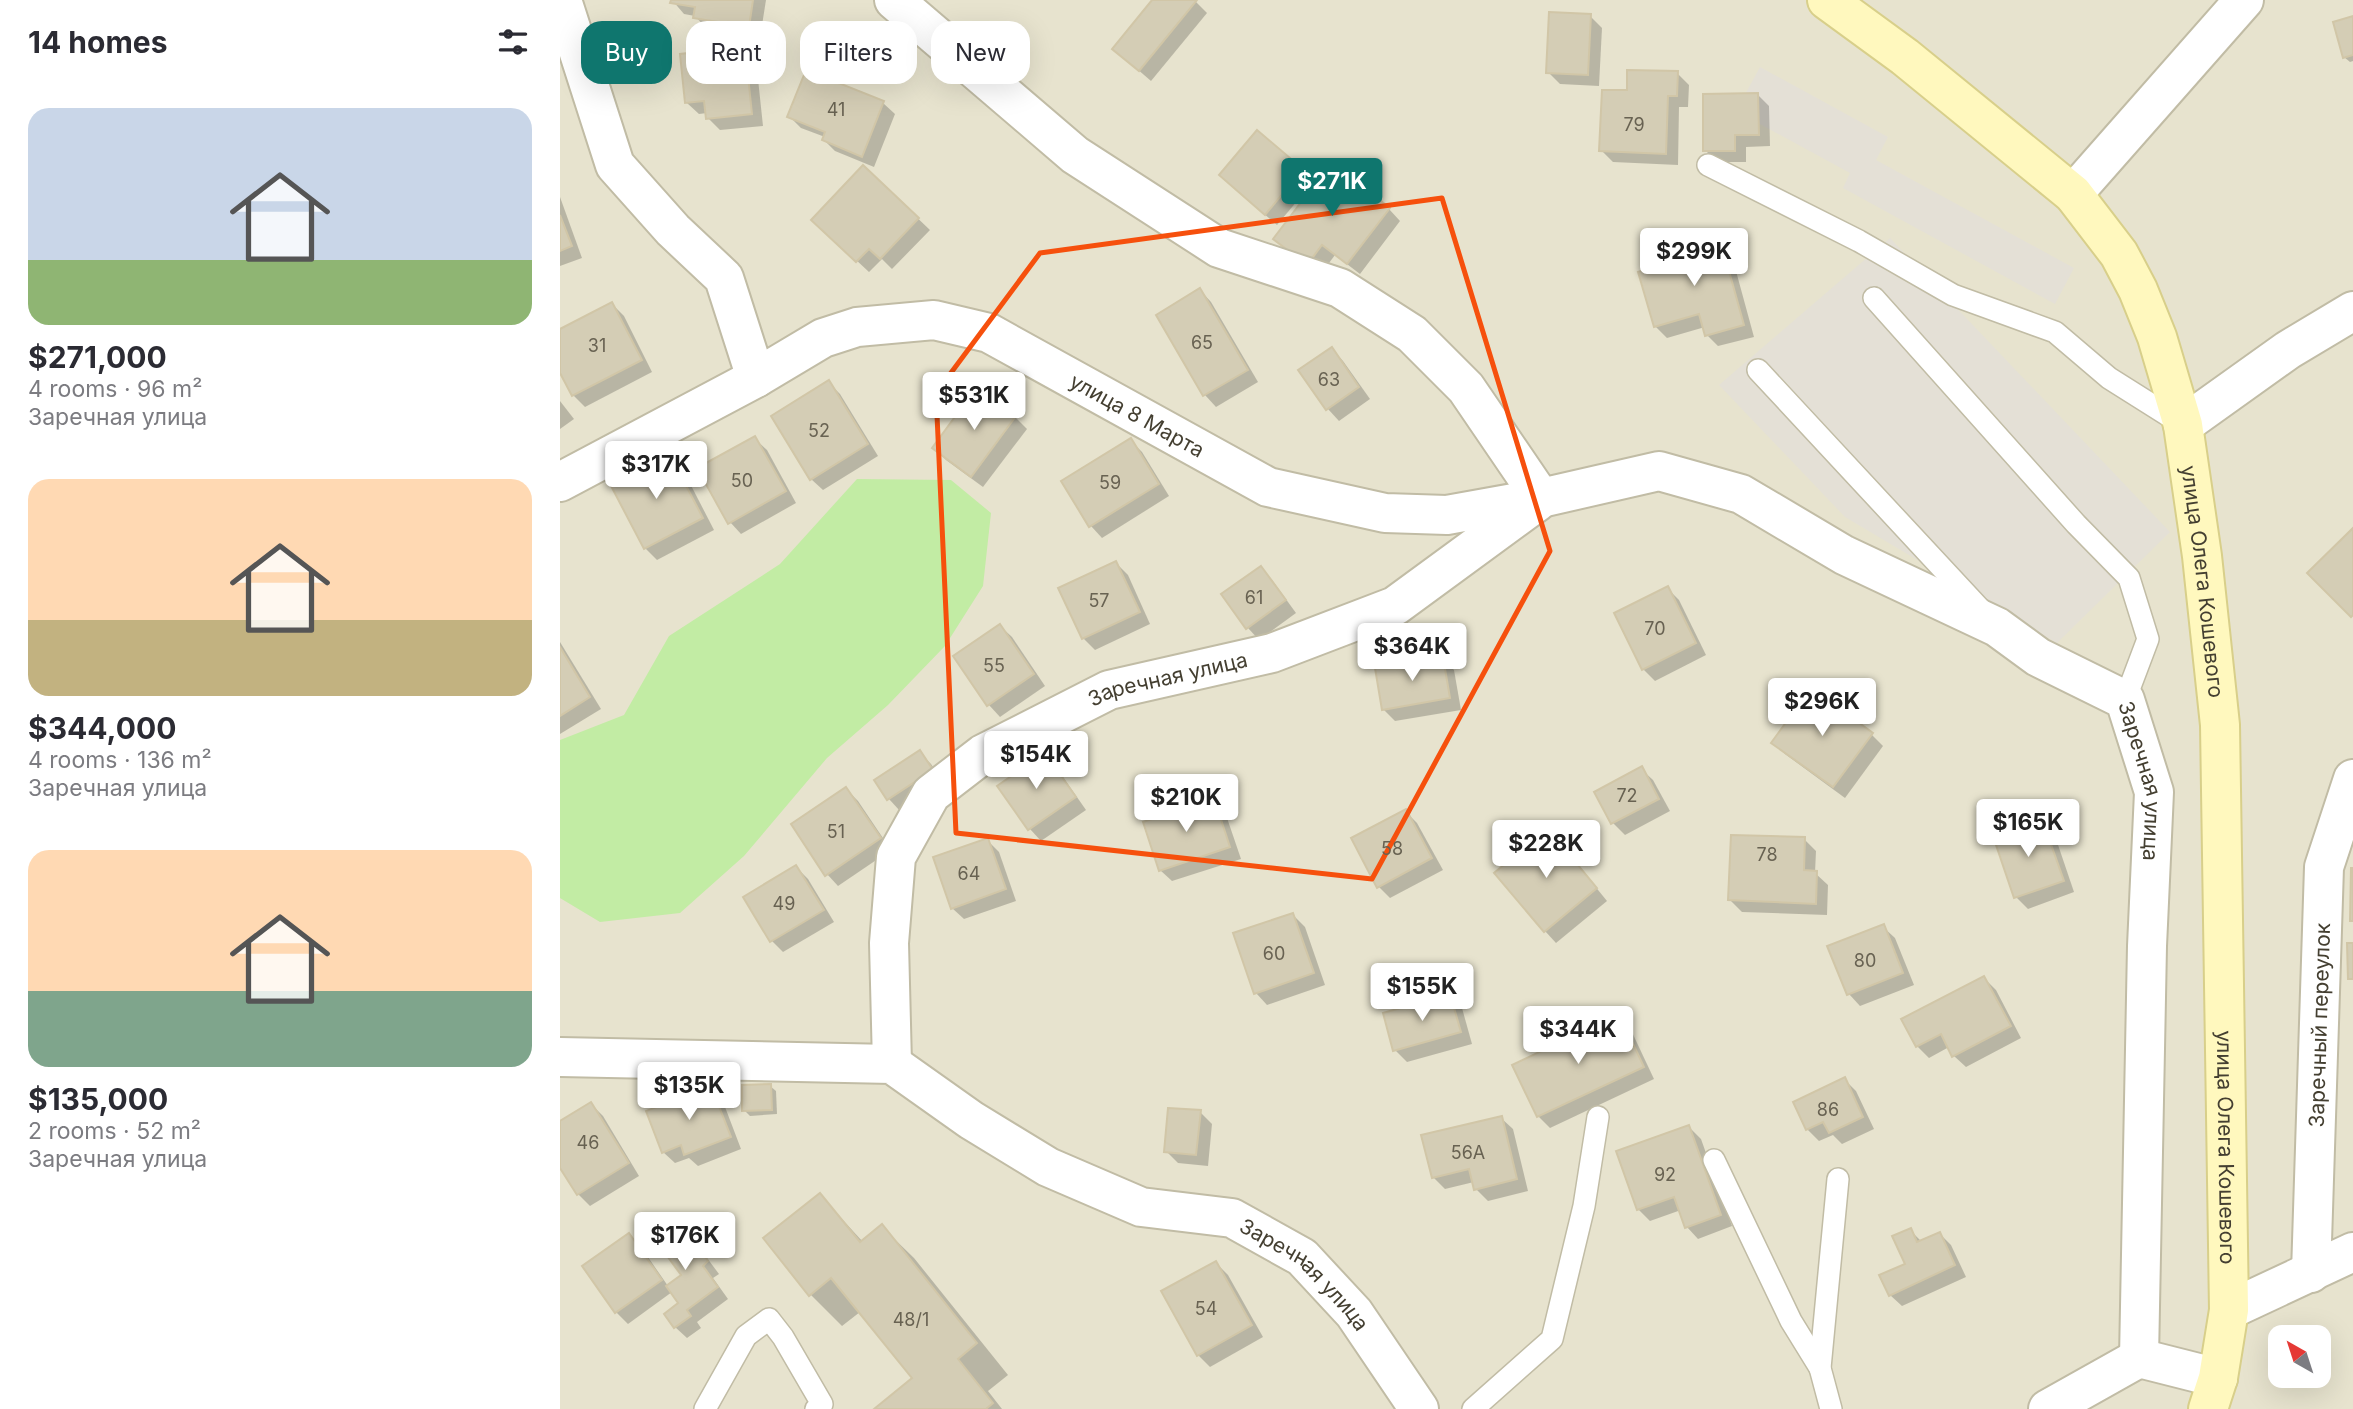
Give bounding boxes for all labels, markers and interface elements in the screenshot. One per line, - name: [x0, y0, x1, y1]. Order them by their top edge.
- chip: Buy: [581, 21, 672, 84]
- chip: Rent: [686, 21, 786, 84]
- chip: Filters: [800, 21, 917, 84]
- chip: New: [931, 21, 1030, 84]
- icon: filters: [494, 23, 532, 61]
- text: 14 homes: [28, 24, 167, 60]
- house number: 41: [827, 99, 845, 120]
- house number: 79: [1623, 114, 1645, 135]
- icon: home: [217, 154, 343, 280]
- pin: $271K: [1283, 158, 1381, 218]
- text: $271K: [1297, 167, 1367, 195]
- pin: $299K: [1645, 229, 1743, 288]
- text: $299K: [1656, 237, 1732, 265]
- house number: 65: [1191, 332, 1213, 353]
- house number: 31: [588, 335, 606, 356]
- text: $271,000: [28, 339, 167, 375]
- street label: улица 8 Марта: [1066, 368, 1209, 462]
- house number: 63: [1318, 369, 1340, 390]
- pin: $531K: [925, 372, 1023, 432]
- text: 4 rooms · 96 m²: [28, 375, 202, 403]
- text: $531K: [938, 381, 1010, 409]
- text: Заречная улица: [28, 403, 207, 431]
- house number: 52: [808, 420, 830, 441]
- pin: $317K: [607, 442, 705, 501]
- text: $317K: [621, 450, 691, 478]
- street label: улица Олега Кошевого: [2176, 464, 2230, 699]
- house number: 50: [731, 470, 753, 491]
- house number: 59: [1099, 472, 1121, 493]
- icon: home: [217, 525, 343, 651]
- house number: 61: [1245, 587, 1263, 608]
- house number: 57: [1088, 590, 1110, 611]
- house number: 70: [1644, 618, 1666, 639]
- pin: $364K: [1363, 624, 1461, 683]
- text: $364K: [1374, 632, 1450, 660]
- street label: Заречная улица: [1084, 646, 1250, 711]
- house number: 55: [983, 655, 1005, 676]
- pin: $296K: [1773, 678, 1871, 738]
- text: $296K: [1784, 687, 1860, 715]
- street label: Заречная улица: [2114, 698, 2167, 861]
- text: $344,000: [28, 710, 176, 746]
- pin: $154K: [987, 732, 1085, 791]
- text: $154K: [1000, 740, 1072, 768]
- text: 4 rooms · 136 m²: [28, 746, 212, 774]
- text: Заречная улица: [28, 774, 207, 802]
- pin: $210K: [1137, 774, 1235, 834]
- text: $210K: [1150, 783, 1222, 811]
- house number: 72: [1616, 785, 1638, 806]
- pin: $165K: [1979, 800, 2077, 859]
- text: $165K: [1992, 808, 2064, 836]
- pin: $228K: [1497, 820, 1595, 880]
- house number: 51: [827, 821, 845, 842]
- text: $228K: [1508, 829, 1584, 857]
- house number: 58: [1381, 838, 1403, 859]
- house number: 78: [1756, 844, 1778, 865]
- house number: 64: [958, 863, 980, 884]
- house number: 49: [773, 893, 795, 914]
- icon: home: [217, 896, 343, 1022]
- street label: Заречный переулок: [2303, 922, 2335, 1128]
- house number: 60: [1263, 943, 1285, 964]
- house number: 80: [1854, 950, 1876, 971]
- pin: $155K: [1373, 964, 1471, 1023]
- text: $155K: [1387, 972, 1457, 1000]
- pin: $344K: [1529, 1006, 1627, 1066]
- text: $344K: [1539, 1015, 1617, 1043]
- street label: улица Олега Кошевого: [2212, 1030, 2241, 1265]
- pin: $135K: [640, 1062, 738, 1122]
- text: $135K: [653, 1071, 725, 1099]
- text: $135,000: [28, 1081, 168, 1117]
- house number: 86: [1817, 1099, 1839, 1120]
- text: 2 rooms · 52 m²: [28, 1117, 201, 1145]
- house number: 46: [577, 1132, 599, 1153]
- house number: 56А: [1451, 1142, 1485, 1163]
- text: Заречная улица: [28, 1145, 207, 1173]
- house number: 92: [1654, 1164, 1676, 1185]
- pin: $176K: [636, 1212, 734, 1272]
- street label: Заречная улица: [1236, 1212, 1375, 1335]
- text: $176K: [650, 1221, 720, 1249]
- house number: 54: [1195, 1298, 1217, 1319]
- house number: 48/1: [893, 1309, 929, 1330]
- north arrow: [2268, 1325, 2331, 1388]
- map controls: [2268, 1325, 2331, 1388]

